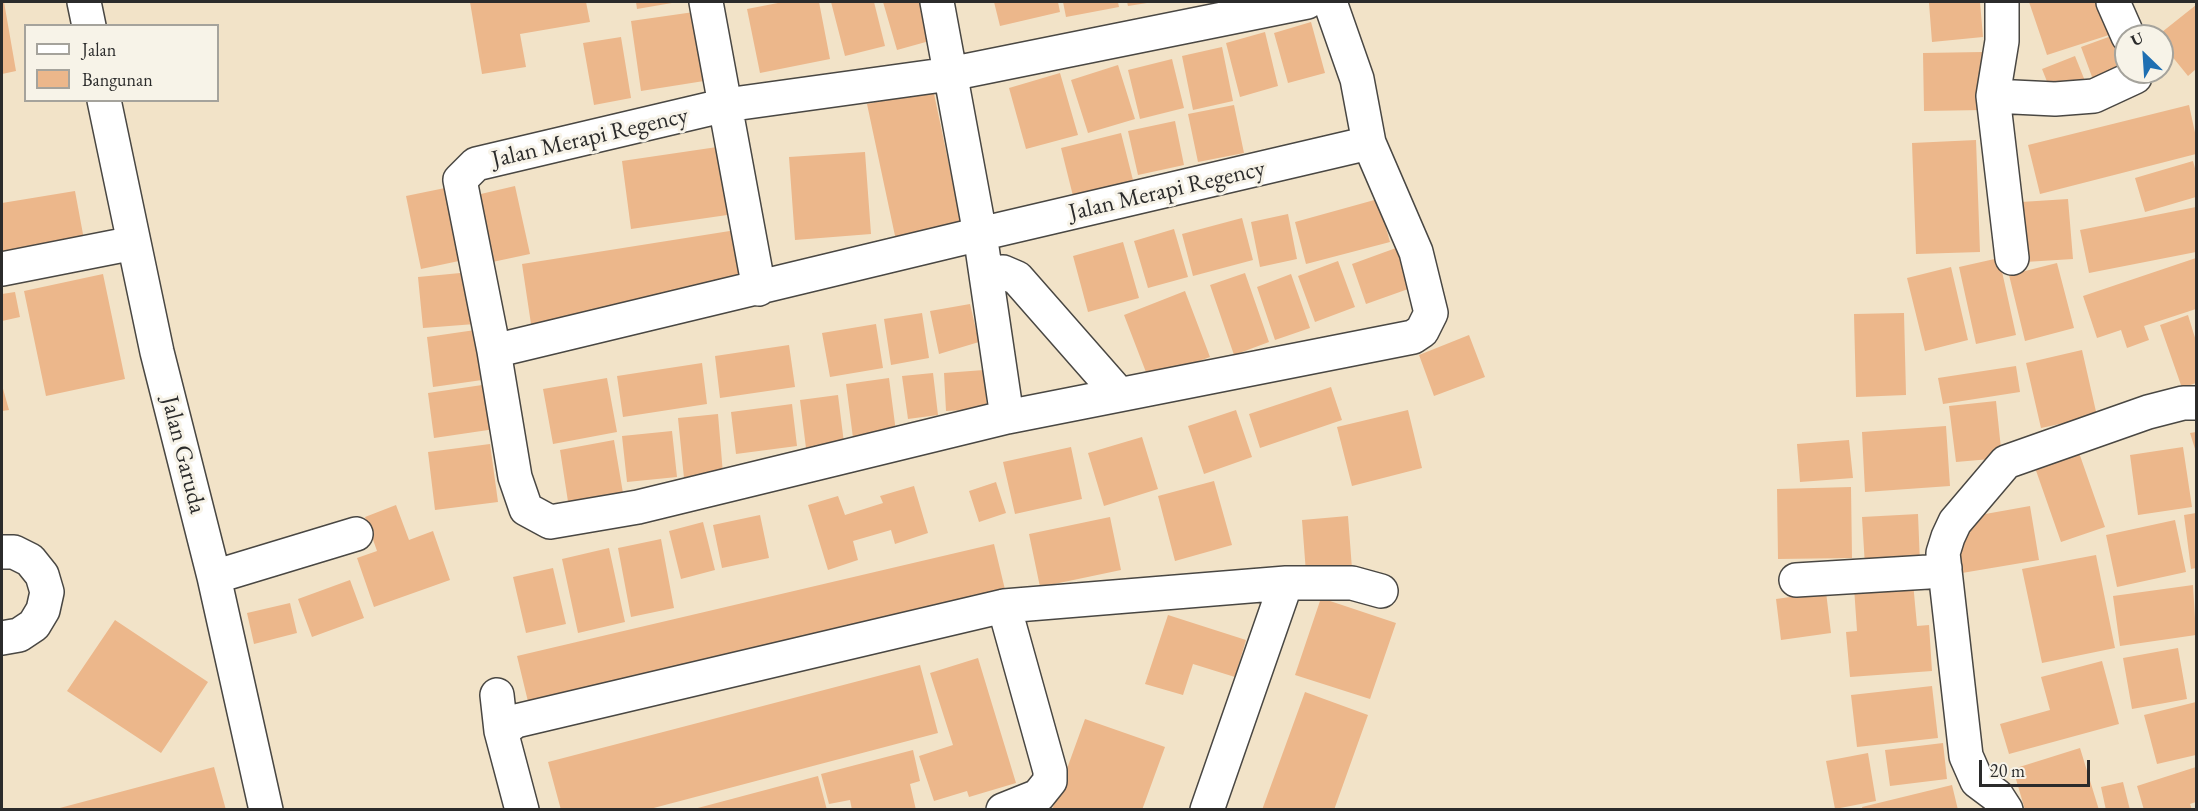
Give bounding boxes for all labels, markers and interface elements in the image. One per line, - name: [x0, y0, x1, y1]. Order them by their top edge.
- legend: [24, 24, 219, 102]
- north arrow: [2114, 24, 2174, 84]
- text: U: [2127, 27, 2147, 51]
- text: Jalan: [82, 38, 116, 61]
- text: Bangunan: [82, 68, 153, 91]
- street label: Jalan Merapi Regency: [489, 101, 691, 175]
- street label: Jalan Merapi Regency: [1066, 154, 1268, 228]
- street label: Jalan Garuda: [155, 393, 211, 517]
- scale bar: [1982, 748, 2093, 786]
- text: 20 m: [1990, 759, 2025, 782]

